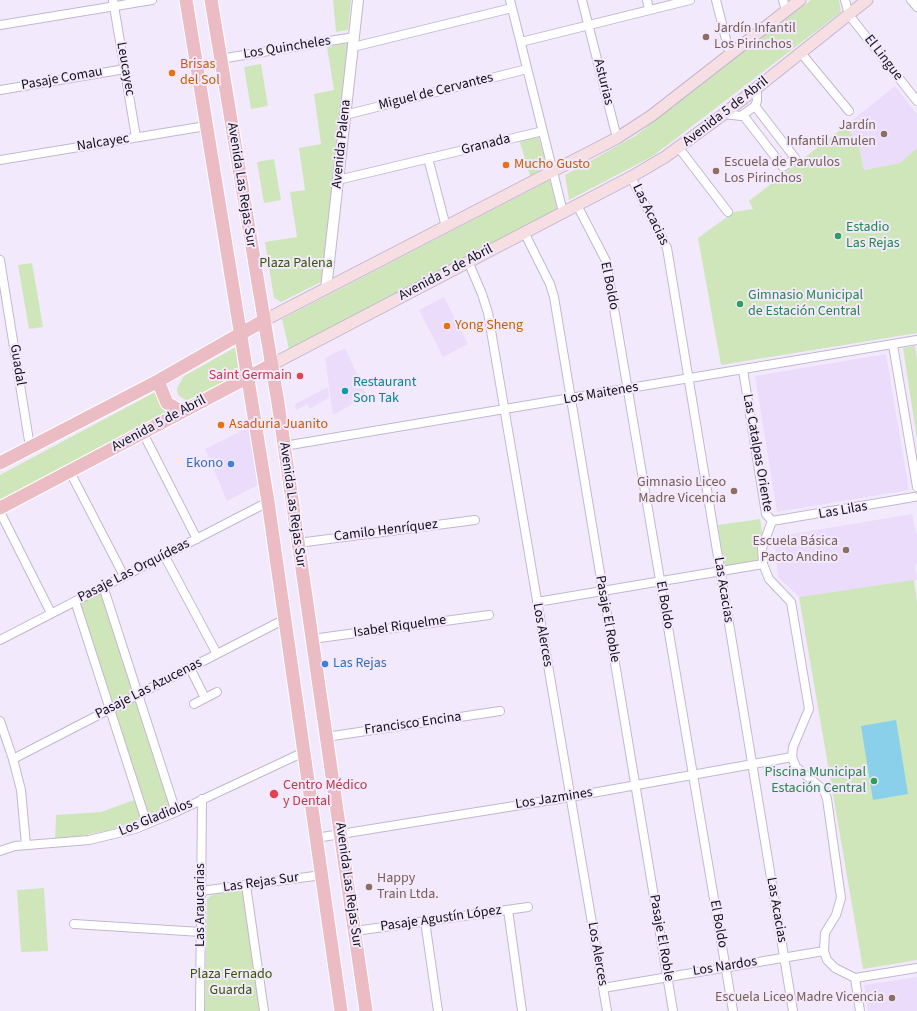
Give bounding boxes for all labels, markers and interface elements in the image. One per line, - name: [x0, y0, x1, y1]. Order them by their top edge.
- place label: Jardín Infantil Los Pirinchos: [714, 21, 796, 54]
- marker: Jardín Infantil Los Pirinchos: [701, 32, 711, 42]
- street label: El Lingue: [860, 32, 906, 84]
- street label: Los Quincheles: [242, 33, 332, 63]
- street label: Leucayec: [112, 41, 138, 97]
- place label: Brisas del Sol: [180, 57, 220, 90]
- street label: Asturias: [589, 57, 617, 107]
- street label: Pasaje Comau: [20, 64, 104, 94]
- marker: Brisas del Sol: [167, 68, 177, 78]
- street label: Miguel de Cervantes: [377, 70, 495, 114]
- street label: Avenida 5 de Abril: [680, 73, 772, 151]
- street label: Avenida Palena: [329, 99, 355, 189]
- place label: Jardín Infantil Amulen: [787, 118, 876, 150]
- street label: Avenida Las Rejas Sur: [223, 121, 259, 249]
- marker: Jardín Infantil Amulen: [879, 129, 889, 139]
- street label: Nalcayec: [76, 131, 130, 155]
- street label: Granada: [460, 131, 512, 159]
- place label: Escuela de Parvulos Los Pirinchos: [724, 155, 840, 188]
- place label: Mucho Gusto: [514, 157, 590, 173]
- marker: Mucho Gusto: [501, 160, 511, 170]
- marker: Escuela de Parvulos Los Pirinchos: [711, 166, 721, 176]
- street label: Las Acacias: [628, 182, 672, 248]
- place label: Estadio Las Rejas: [846, 220, 900, 252]
- marker: Estadio Las Rejas: [833, 231, 843, 241]
- street label: Avenida 5 de Abril: [396, 241, 496, 305]
- park label: Plaza Palena: [259, 256, 333, 272]
- street label: El Boldo: [596, 261, 622, 311]
- place label: Gimnasio Municipal de Estación Central: [748, 288, 863, 320]
- marker: Gimnasio Municipal de Estación Central: [735, 299, 745, 309]
- place label: Yong Sheng: [455, 318, 523, 334]
- marker: Yong Sheng: [442, 321, 452, 331]
- street label: Guadal: [5, 343, 29, 387]
- place label: Saint Germain: [209, 368, 292, 384]
- marker: Saint Germain: [295, 371, 305, 381]
- place label: Restaurant Son Tak: [353, 375, 416, 408]
- street label: Los Maitenes: [562, 379, 640, 409]
- marker: Restaurant Son Tak: [340, 386, 350, 396]
- street label: Avenida 5 de Abril: [109, 392, 209, 456]
- street label: Las Catalpas Oriente: [738, 393, 776, 513]
- place label: Asaduria Juanito: [229, 417, 328, 433]
- marker: Asaduria Juanito: [216, 420, 226, 430]
- street label: Avenida Las Rejas Sur: [275, 441, 309, 569]
- place label: Ekono: [186, 456, 223, 472]
- marker: Ekono: [226, 459, 236, 469]
- place label: Gimnasio Liceo Madre Vicencia: [637, 475, 726, 508]
- marker: Gimnasio Liceo Madre Vicencia: [729, 486, 739, 496]
- street label: Las Lilas: [817, 498, 869, 524]
- street label: Camilo Henríquez: [333, 516, 439, 546]
- place label: Escuela Básica Pacto Andino: [752, 534, 838, 566]
- street label: Pasaje Las Orquídeas: [75, 536, 193, 606]
- marker: Escuela Básica Pacto Andino: [841, 545, 851, 555]
- street label: Las Acacias: [710, 556, 736, 624]
- street label: Pasaje El Roble: [591, 574, 623, 664]
- street label: El Boldo: [652, 580, 676, 630]
- street label: Los Alerces: [528, 602, 556, 668]
- street label: Isabel Riquelme: [353, 612, 447, 642]
- street label: Pasaje Las Azucenas: [93, 655, 205, 723]
- place label: Las Rejas: [333, 656, 387, 672]
- marker: Las Rejas: [320, 659, 330, 669]
- street label: Francisco Encina: [363, 709, 463, 739]
- place label: Piscina Municipal Estación Central: [764, 765, 866, 798]
- marker: Piscina Municipal Estación Central: [869, 776, 879, 786]
- place label: Centro Médico y Dental: [283, 778, 367, 810]
- street label: Los Jazmines: [514, 785, 594, 813]
- marker: Centro Médico y Dental: [268, 788, 280, 800]
- street label: Los Gladiolos: [117, 796, 195, 840]
- street label: Avenida Las Rejas Sur: [331, 821, 365, 949]
- street label: Las Araucarias: [193, 863, 209, 947]
- street label: Las Rejas Sur: [222, 869, 300, 897]
- place label: Happy Train Ltda.: [377, 871, 439, 904]
- street label: Las Acacias: [762, 876, 790, 944]
- marker: Happy Train Ltda.: [364, 882, 374, 892]
- street label: Pasaje El Roble: [645, 893, 677, 983]
- street label: El Boldo: [706, 899, 730, 949]
- street label: Pasaje Agustín López: [379, 902, 503, 936]
- street label: Los Alerces: [583, 921, 611, 987]
- street label: Los Nardos: [692, 954, 758, 980]
- park label: Plaza Fernado Guarda: [190, 967, 272, 1000]
- place label: Escuela Liceo Madre Vicencia: [715, 990, 884, 1006]
- marker: Escuela Liceo Madre Vicencia: [887, 993, 897, 1003]

